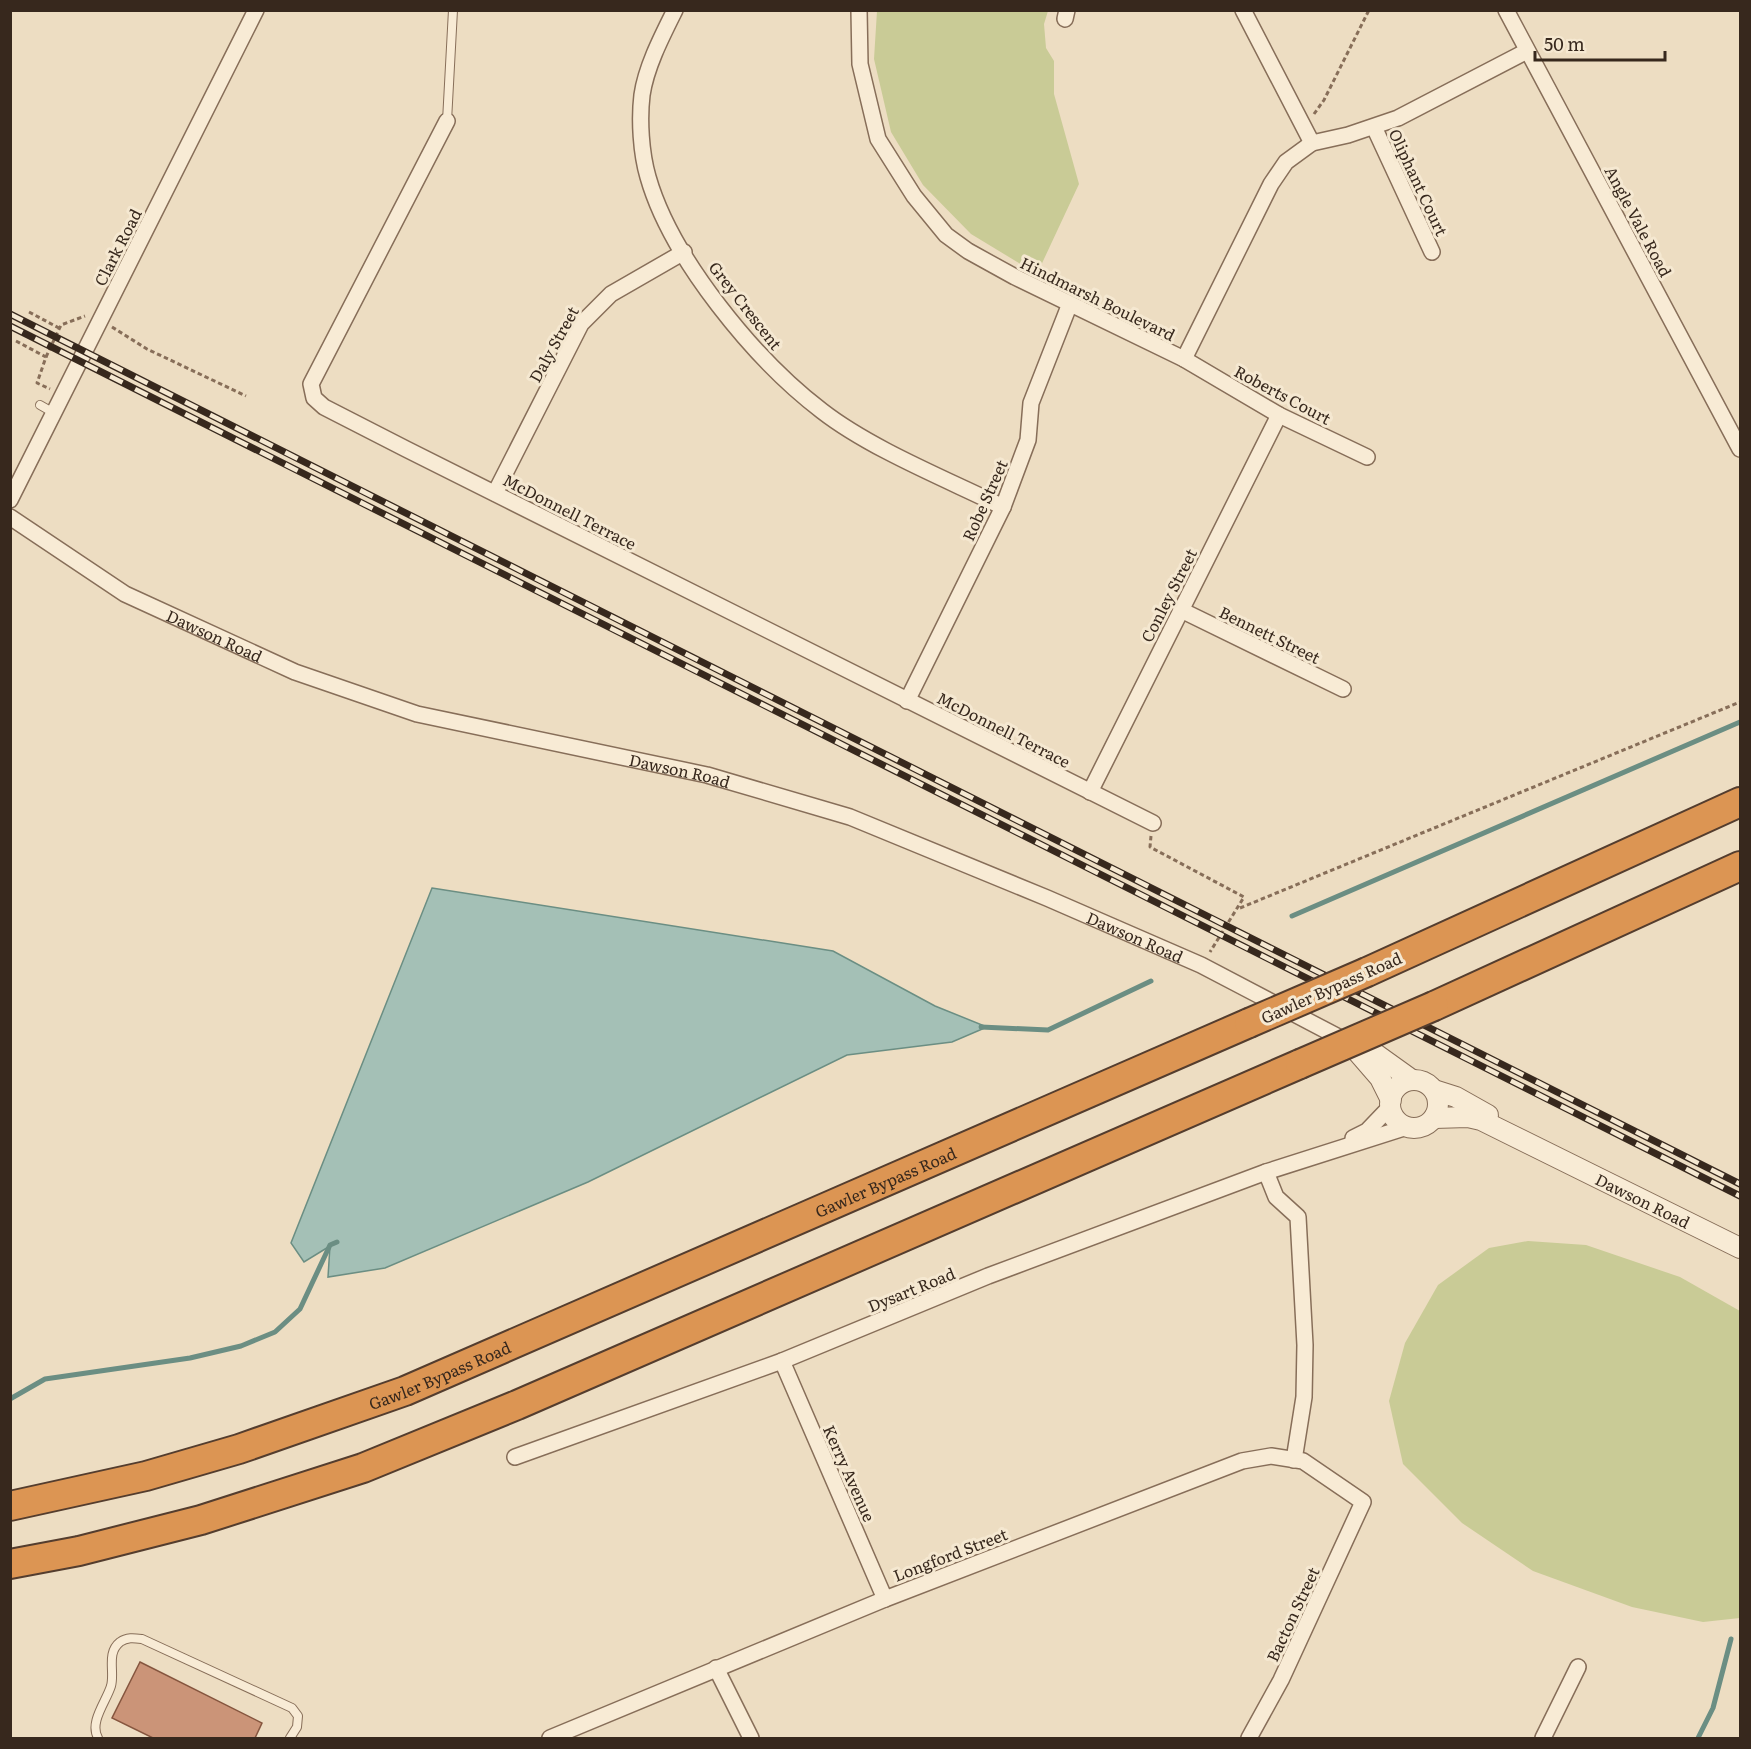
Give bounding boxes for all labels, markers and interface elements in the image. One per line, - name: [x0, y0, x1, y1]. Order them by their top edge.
- scale bar: [1535, 24, 1666, 62]
- text: 50 m: [1544, 30, 1585, 57]
- street label: Oliphant Court: [1384, 124, 1455, 240]
- street label: Angle Vale Road: [1600, 161, 1678, 281]
- street label: Clark Road: [87, 204, 147, 290]
- street label: Hindmarsh Boulevard: [1016, 250, 1180, 346]
- street label: Grey Crescent: [704, 256, 789, 355]
- street label: Daly Street: [522, 301, 584, 387]
- street label: Roberts Court: [1230, 358, 1336, 430]
- street label: Robe Street: [955, 455, 1013, 545]
- street label: McDonnell Terrace: [499, 467, 641, 555]
- street label: Conley Street: [1134, 543, 1202, 646]
- street label: Bennett Street: [1215, 599, 1325, 669]
- street label: Dawson Road: [163, 603, 267, 668]
- street label: McDonnell Terrace: [933, 685, 1075, 773]
- street label: Dawson Road: [627, 747, 733, 793]
- street label: Dawson Road: [1083, 905, 1187, 968]
- street label: Gawler Bypass Road: [1257, 945, 1405, 1029]
- street label: Gawler Bypass Road: [811, 1140, 960, 1223]
- street label: Dawson Road: [1591, 1166, 1695, 1234]
- street label: Dysart Road: [864, 1260, 959, 1317]
- street label: Gawler Bypass Road: [365, 1334, 515, 1415]
- street label: Kerry Avenue: [818, 1421, 882, 1525]
- street label: Longford Street: [890, 1521, 1011, 1587]
- street label: Bacton Street: [1260, 1562, 1325, 1665]

